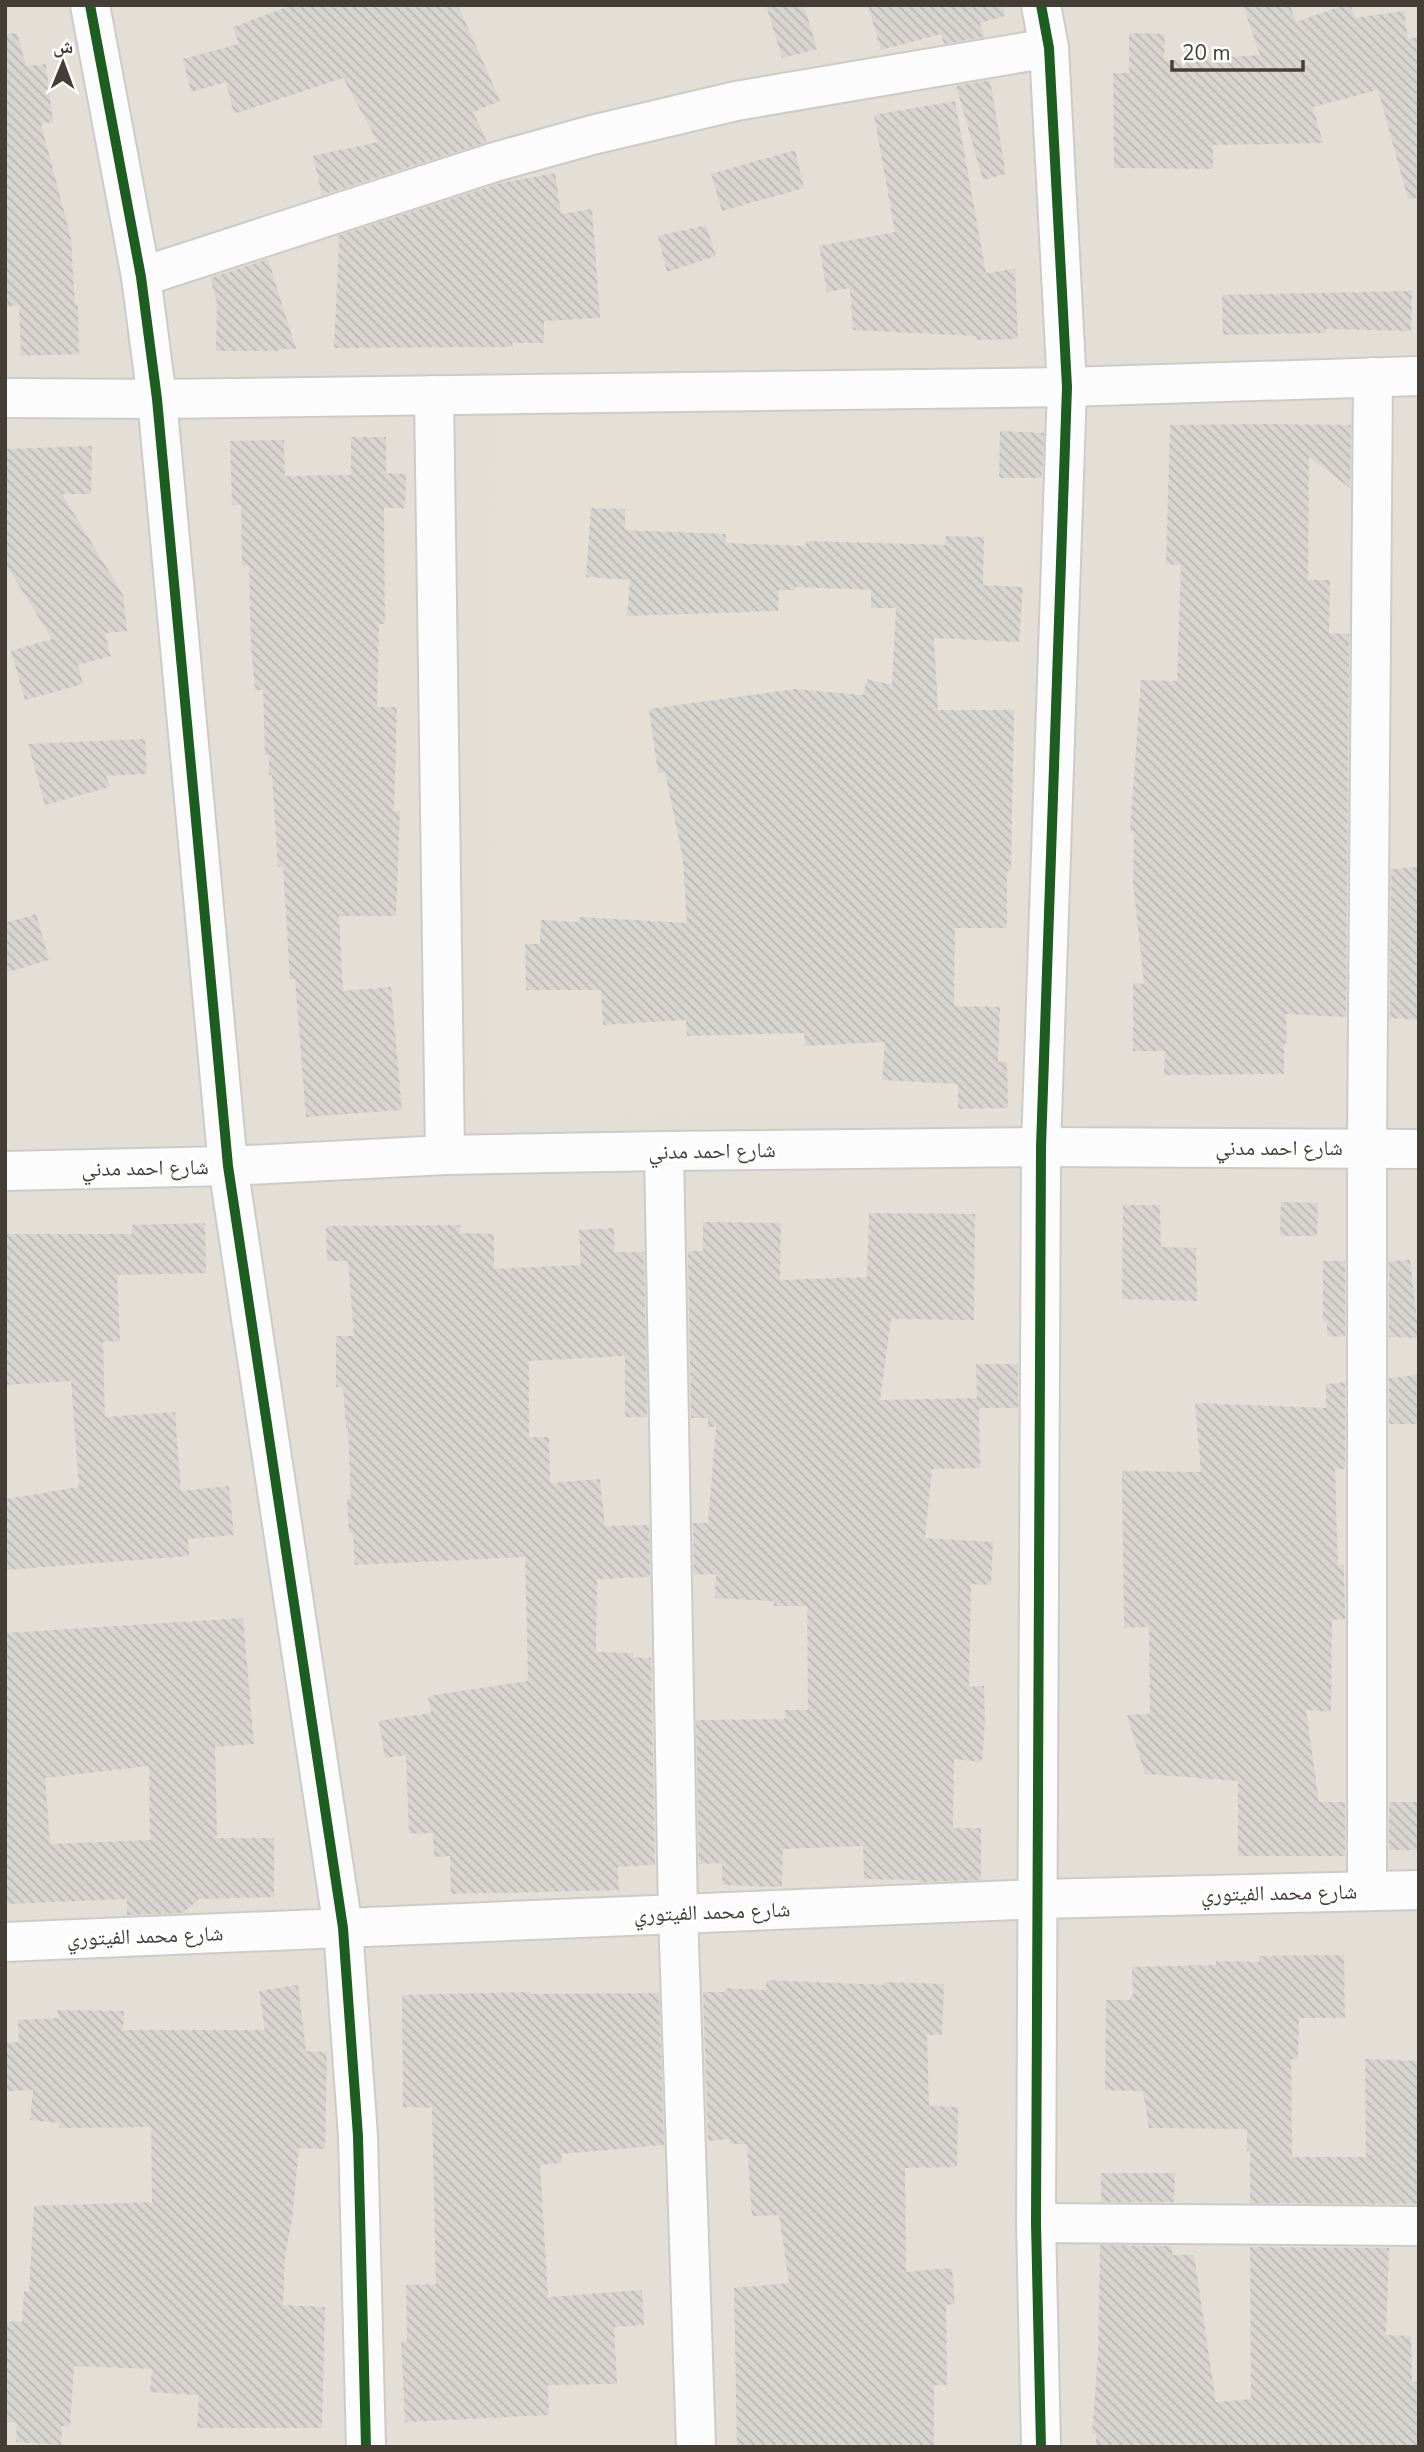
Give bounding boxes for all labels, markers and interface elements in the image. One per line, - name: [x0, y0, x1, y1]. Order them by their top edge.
- north arrow: [28, 28, 98, 98]
- scale bar: [1172, 28, 1303, 72]
- text: ش: [53, 34, 74, 60]
- text: 20 m: [1182, 39, 1231, 67]
- street label: شارع احمد مدني: [1215, 1134, 1343, 1164]
- street label: شارع احمد مدني: [648, 1136, 776, 1168]
- street label: شارع احمد مدني: [81, 1153, 209, 1185]
- street label: شارع محمد الفيتوري: [1201, 1878, 1358, 1911]
- street label: شارع محمد الفيتوري: [633, 1895, 791, 1931]
- street label: شارع محمد الفيتوري: [66, 1919, 224, 1955]

